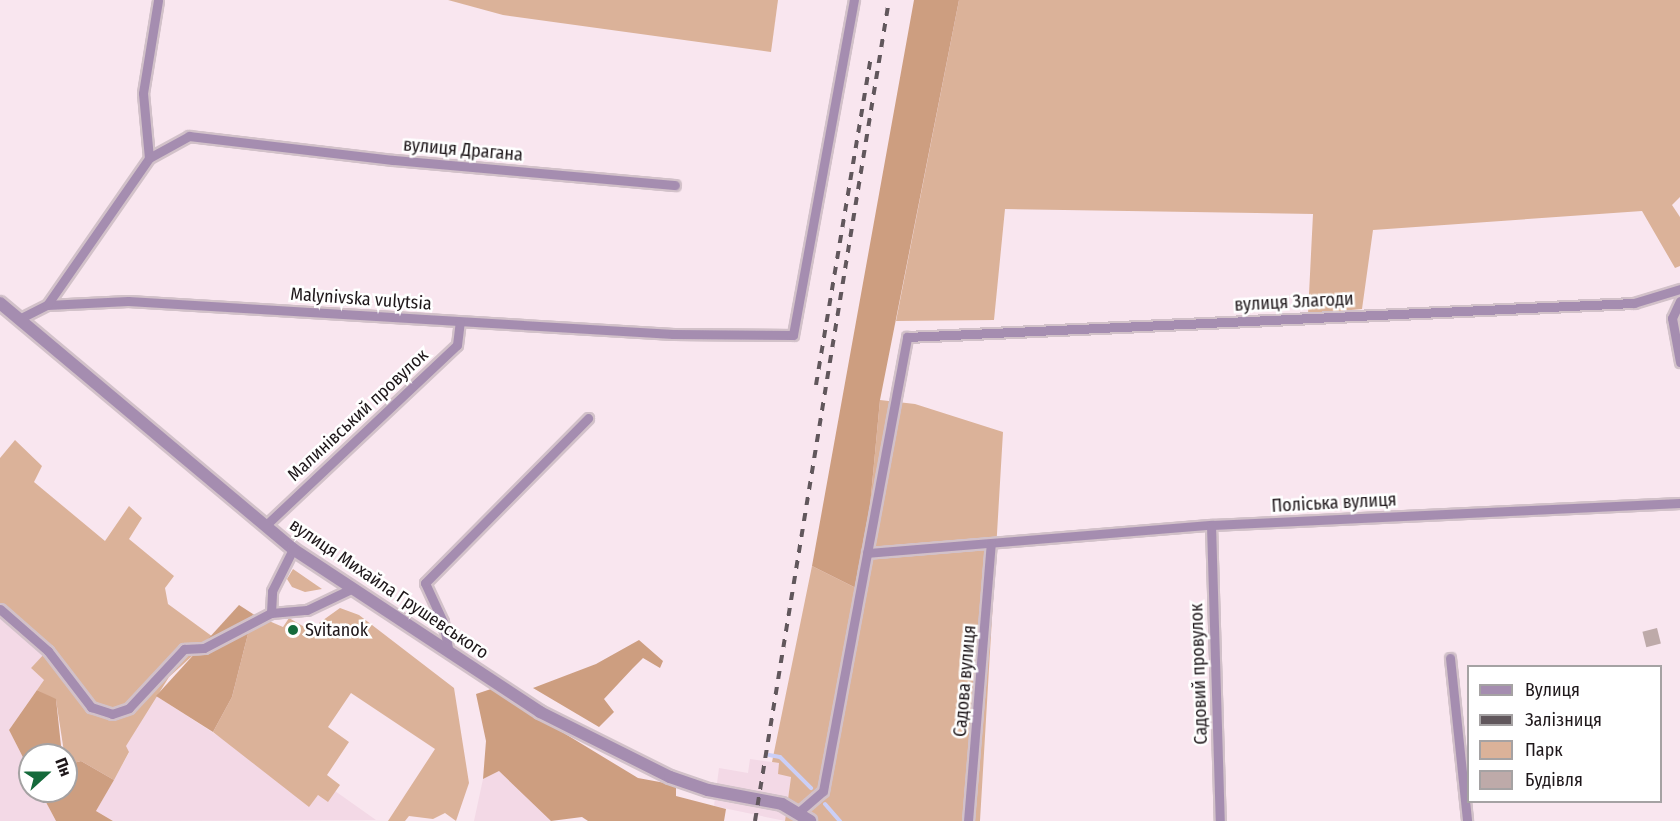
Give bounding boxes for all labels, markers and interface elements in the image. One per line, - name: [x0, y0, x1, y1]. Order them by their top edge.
- street label: вулиця Драгана: [402, 134, 524, 166]
- street label: Malynivska vulytsia: [290, 283, 432, 315]
- street label: вулиця Злагоди: [1234, 288, 1354, 316]
- street label: Малинівський провулок: [283, 344, 433, 486]
- street label: Поліська вулиця: [1271, 489, 1397, 517]
- street label: вулиця Михайла Грушевського: [285, 514, 493, 664]
- street label: Садовий провулок: [1186, 603, 1212, 745]
- place label: Svitanok: [305, 619, 368, 641]
- marker: Svitanok: [286, 623, 300, 637]
- street label: Садова вулиця: [949, 624, 981, 738]
- legend: [1467, 665, 1662, 803]
- text: Вулиця: [1525, 679, 1580, 701]
- text: Залізниця: [1525, 709, 1602, 731]
- text: Парк: [1525, 739, 1563, 761]
- north arrow: [18, 743, 78, 803]
- text: Пн: [51, 755, 76, 779]
- text: Будівля: [1525, 769, 1583, 791]

